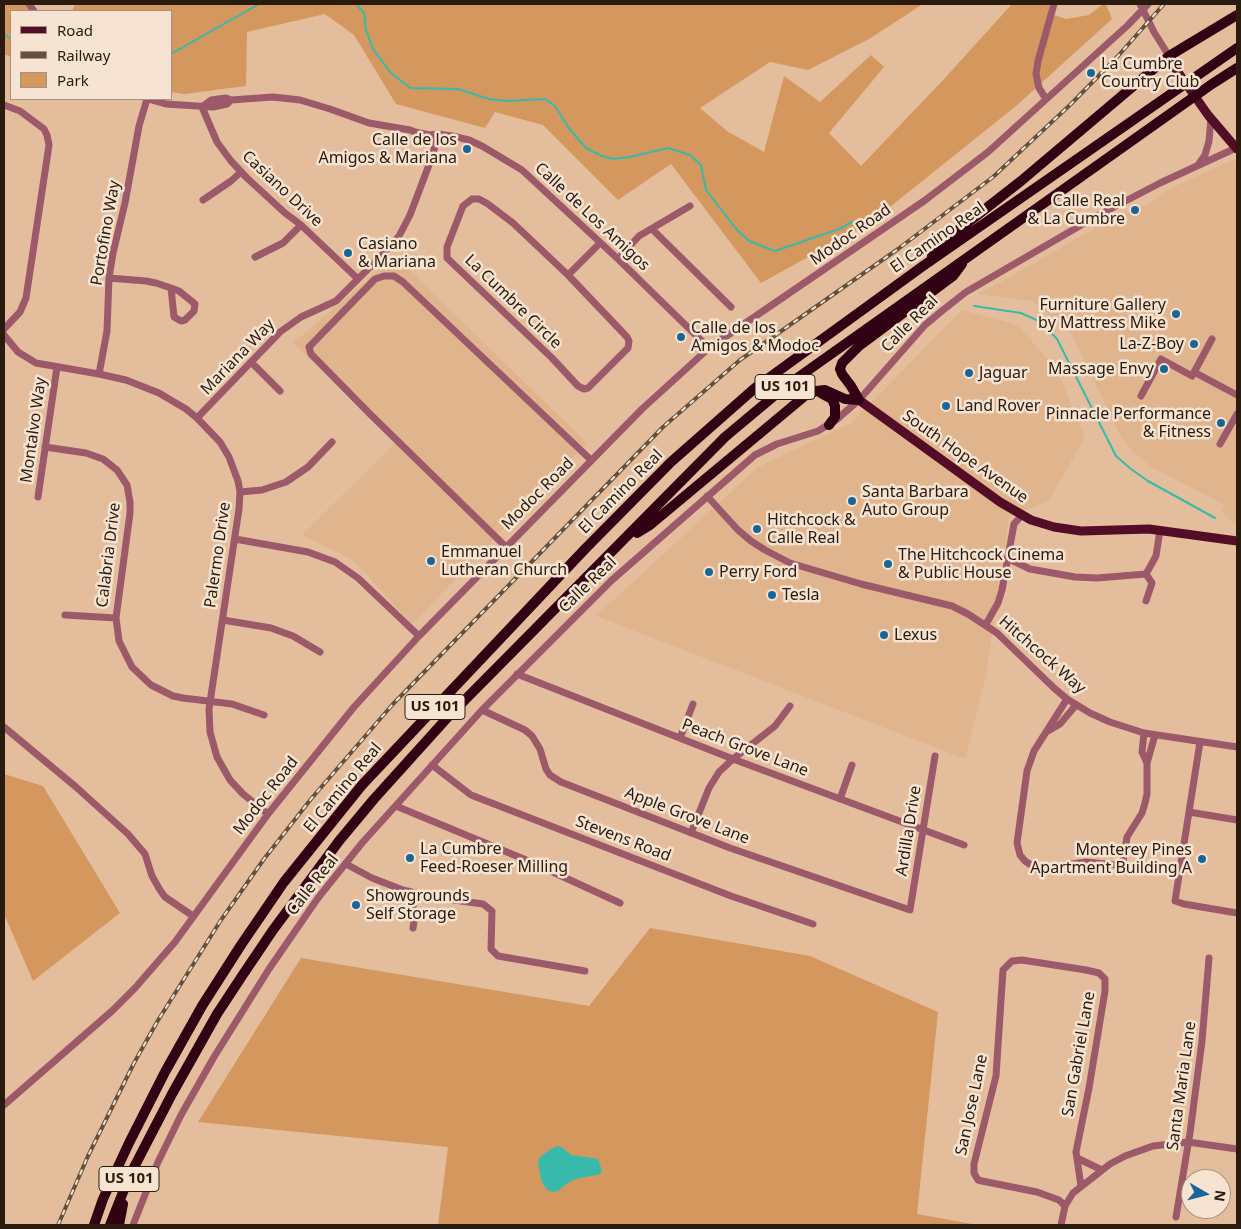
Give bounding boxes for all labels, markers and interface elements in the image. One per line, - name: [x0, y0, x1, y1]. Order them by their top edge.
- legend: [10, 10, 172, 100]
- text: Road: [57, 20, 93, 40]
- text: Railway: [57, 45, 110, 65]
- place label: La Cumbre Country Club: [1101, 54, 1199, 92]
- marker: La Cumbre Country Club: [1085, 67, 1097, 79]
- text: Park: [57, 70, 89, 90]
- place label: Calle de los Amigos & Mariana: [318, 130, 457, 168]
- marker: Calle de los Amigos & Mariana: [461, 143, 473, 155]
- street label: Casiano Drive: [238, 147, 326, 231]
- street label: Calle de Los Amigos: [531, 159, 653, 275]
- street label: Portofino Way: [87, 179, 125, 287]
- place label: Calle Real & La Cumbre: [1027, 191, 1125, 229]
- street label: El Camino Real: [887, 198, 989, 278]
- street label: Modoc Road: [807, 200, 895, 270]
- marker: Calle Real & La Cumbre: [1129, 204, 1141, 216]
- place label: Casiano & Mariana: [358, 234, 436, 272]
- marker: Casiano & Mariana: [342, 247, 354, 259]
- street label: La Cumbre Circle: [461, 251, 565, 353]
- street label: Calle Real: [878, 292, 942, 356]
- place label: Furniture Gallery by Mattress Mike: [1038, 295, 1166, 333]
- marker: Furniture Gallery by Mattress Mike: [1170, 308, 1182, 320]
- street label: Mariana Way: [197, 315, 279, 399]
- place label: Calle de los Amigos & Modoc: [691, 318, 819, 356]
- marker: Calle de los Amigos & Modoc: [675, 331, 687, 343]
- place label: La-Z-Boy: [1119, 334, 1184, 354]
- marker: La-Z-Boy: [1188, 338, 1200, 350]
- place label: Massage Envy: [1048, 359, 1154, 379]
- place label: Jaguar: [979, 363, 1028, 383]
- marker: Massage Envy: [1158, 363, 1170, 375]
- marker: Jaguar: [963, 367, 975, 379]
- road number: US 101: [755, 374, 815, 400]
- street label: Montalvo Way: [17, 376, 51, 484]
- place label: Land Rover: [956, 396, 1040, 416]
- marker: Land Rover: [940, 400, 952, 412]
- place label: Pinnacle Performance & Fitness: [1046, 404, 1211, 442]
- street label: South Hope Avenue: [899, 406, 1031, 508]
- marker: Pinnacle Performance & Fitness: [1215, 417, 1227, 429]
- street label: El Camino Real: [575, 446, 667, 538]
- street label: Modoc Road: [498, 454, 578, 534]
- place label: Santa Barbara Auto Group: [862, 482, 969, 520]
- marker: Santa Barbara Auto Group: [846, 495, 858, 507]
- street label: Calabria Drive: [93, 501, 125, 609]
- street label: Palermo Drive: [201, 501, 235, 609]
- place label: Hitchcock & Calle Real: [767, 510, 856, 548]
- marker: Hitchcock & Calle Real: [751, 523, 763, 535]
- place label: Emmanuel Lutheran Church: [441, 542, 567, 580]
- place label: The Hitchcock Cinema & Public House: [898, 545, 1064, 583]
- street label: Calle Real: [555, 553, 621, 617]
- marker: Emmanuel Lutheran Church: [425, 555, 437, 567]
- marker: The Hitchcock Cinema & Public House: [882, 558, 894, 570]
- place label: Perry Ford: [719, 562, 797, 582]
- marker: Perry Ford: [703, 566, 715, 578]
- place label: Tesla: [782, 585, 820, 605]
- marker: Tesla: [766, 589, 778, 601]
- street label: Hitchcock Way: [995, 612, 1089, 698]
- place label: Lexus: [894, 625, 937, 645]
- marker: Lexus: [878, 629, 890, 641]
- road number: US 101: [405, 694, 465, 720]
- street label: Peach Grove Lane: [679, 715, 811, 781]
- street label: El Camino Real: [300, 739, 386, 837]
- street label: Modoc Road: [229, 753, 303, 839]
- street label: Apple Grove Lane: [622, 783, 752, 849]
- street label: Ardilla Drive: [892, 784, 926, 878]
- street label: Stevens Road: [573, 812, 673, 866]
- place label: La Cumbre Feed-Roeser Milling: [420, 839, 568, 877]
- place label: Monterey Pines Apartment Building A: [1030, 840, 1192, 878]
- street label: Calle Real: [283, 850, 343, 920]
- marker: La Cumbre Feed-Roeser Milling: [404, 852, 416, 864]
- marker: Monterey Pines Apartment Building A: [1196, 853, 1208, 865]
- place label: Showgrounds Self Storage: [366, 886, 470, 924]
- marker: Showgrounds Self Storage: [350, 899, 362, 911]
- street label: San Gabriel Lane: [1059, 990, 1099, 1118]
- street label: Santa Maria Lane: [1163, 1020, 1201, 1152]
- street label: San Jose Lane: [952, 1053, 992, 1157]
- road number: US 101: [99, 1166, 159, 1192]
- north arrow: [1181, 1169, 1231, 1219]
- text: N: [1210, 1189, 1231, 1203]

